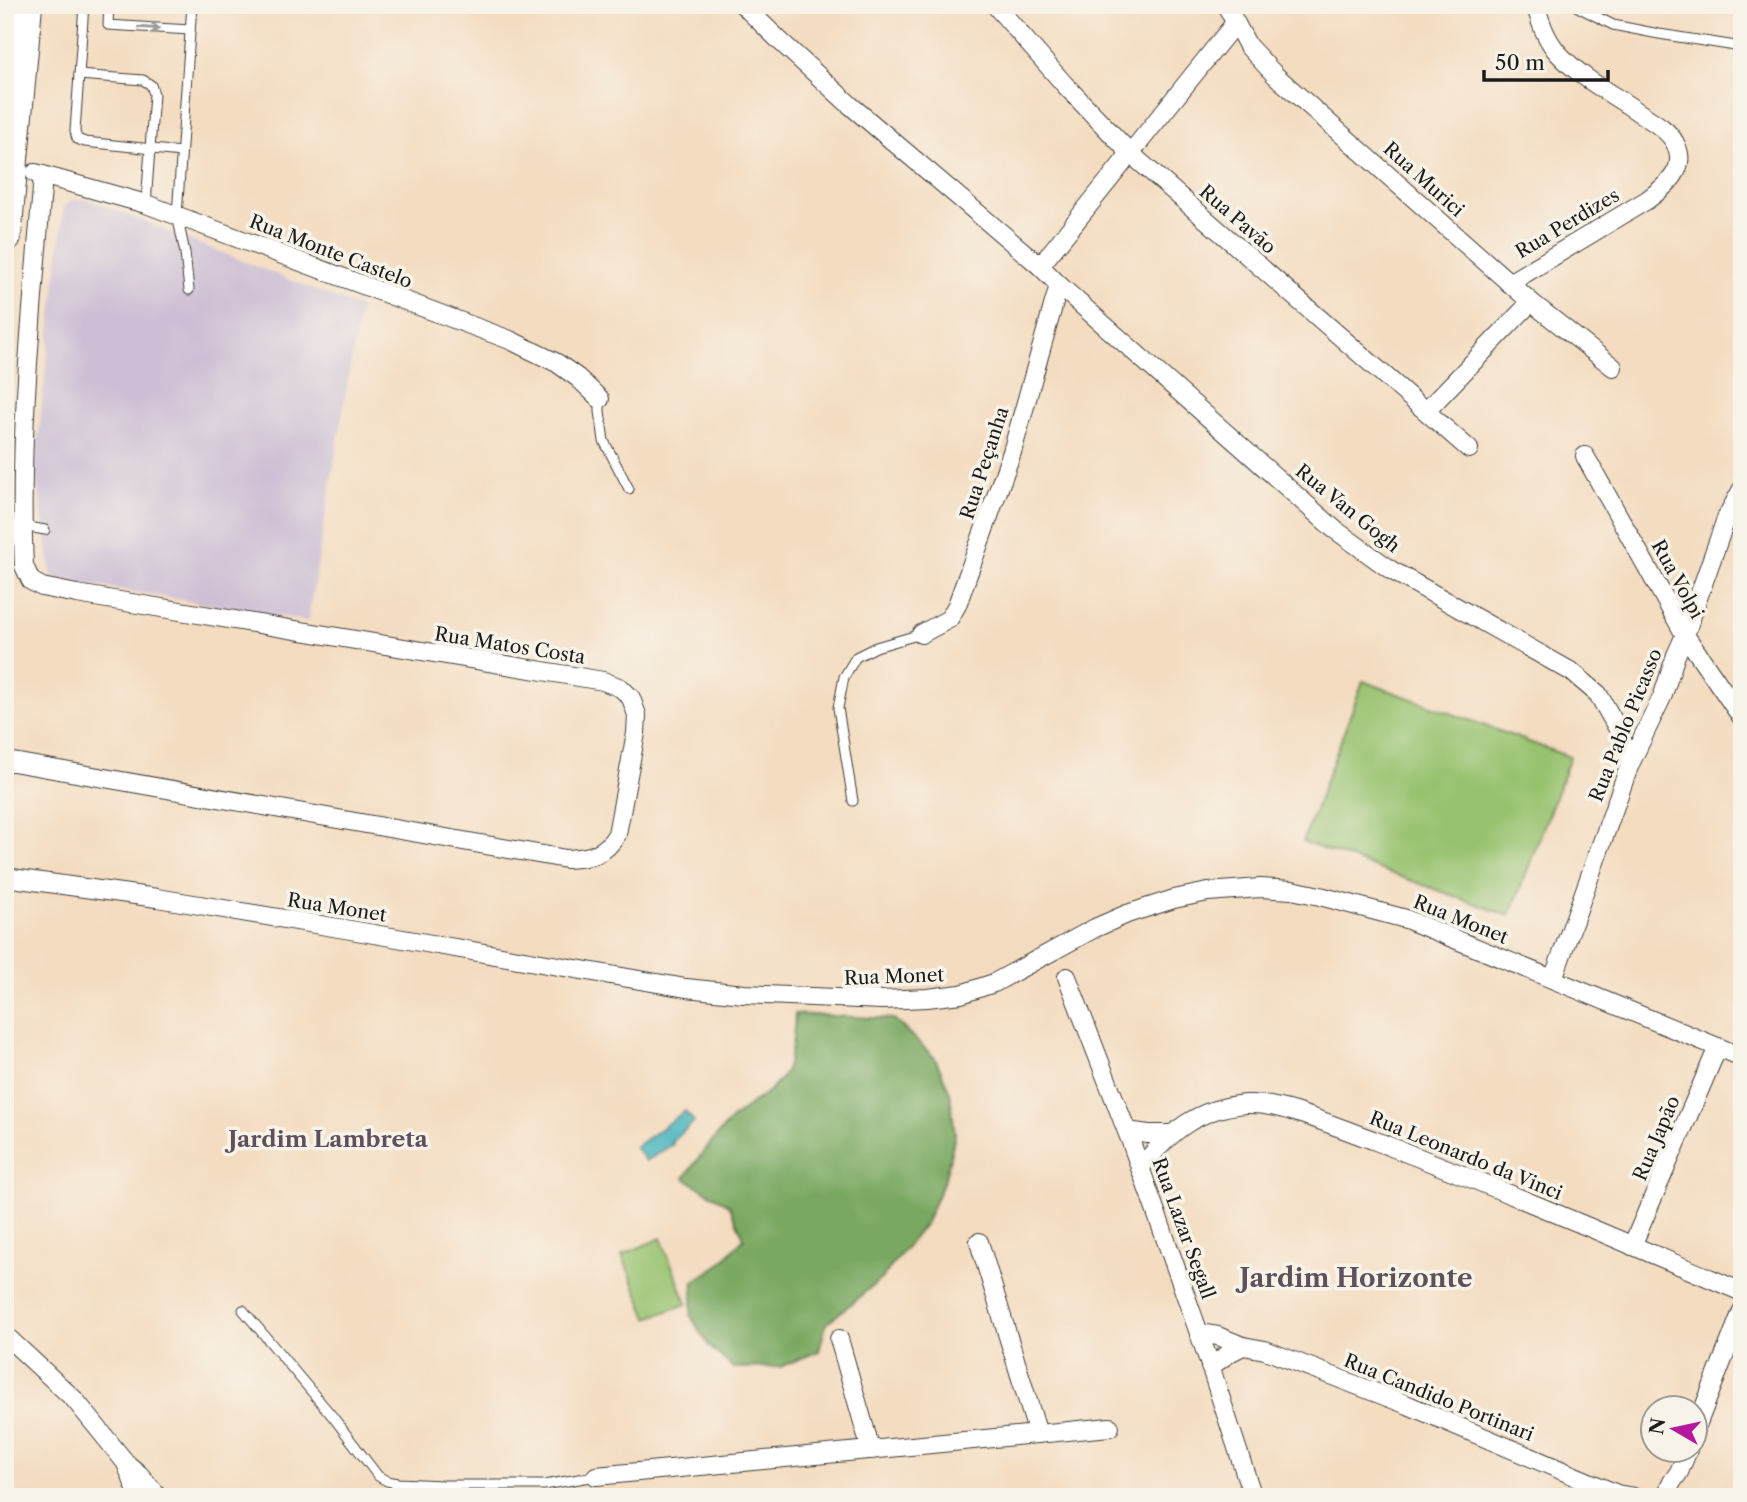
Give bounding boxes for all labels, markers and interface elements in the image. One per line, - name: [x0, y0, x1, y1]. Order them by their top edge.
- one-way arrow: [137, 22, 160, 35]
- scale bar: [1484, 38, 1609, 82]
- text: 50 m: [1495, 50, 1545, 75]
- street label: Rua Murici: [1379, 137, 1469, 222]
- street label: Rua Pavão: [1195, 180, 1281, 259]
- street label: Rua Perdizes: [1511, 183, 1623, 263]
- street label: Rua Monte Castelo: [246, 210, 416, 293]
- street label: Rua Peçanha: [955, 404, 1014, 522]
- street label: Rua Van Gogh: [1291, 459, 1405, 558]
- street label: Rua Volpi: [1647, 536, 1709, 623]
- street label: Rua Matos Costa: [433, 622, 587, 669]
- street label: Rua Pablo Picasso: [1584, 645, 1667, 805]
- street label: Rua Monet: [286, 888, 388, 927]
- street label: Rua Monet: [1410, 890, 1512, 949]
- street label: Rua Monet: [844, 963, 945, 990]
- street label: Rua Japão: [1628, 1092, 1685, 1184]
- street label: Rua Leonardo da Vinci: [1366, 1106, 1566, 1205]
- district label: Jardim Lambreta: [224, 1125, 429, 1153]
- street label: Rua Lazar Segall: [1147, 1154, 1220, 1302]
- district label: Jardim Horizonte: [1236, 1262, 1473, 1294]
- street label: Rua Candido Portinari: [1341, 1349, 1537, 1446]
- north arrow: [1638, 1394, 1708, 1464]
- text: N: [1645, 1416, 1670, 1436]

